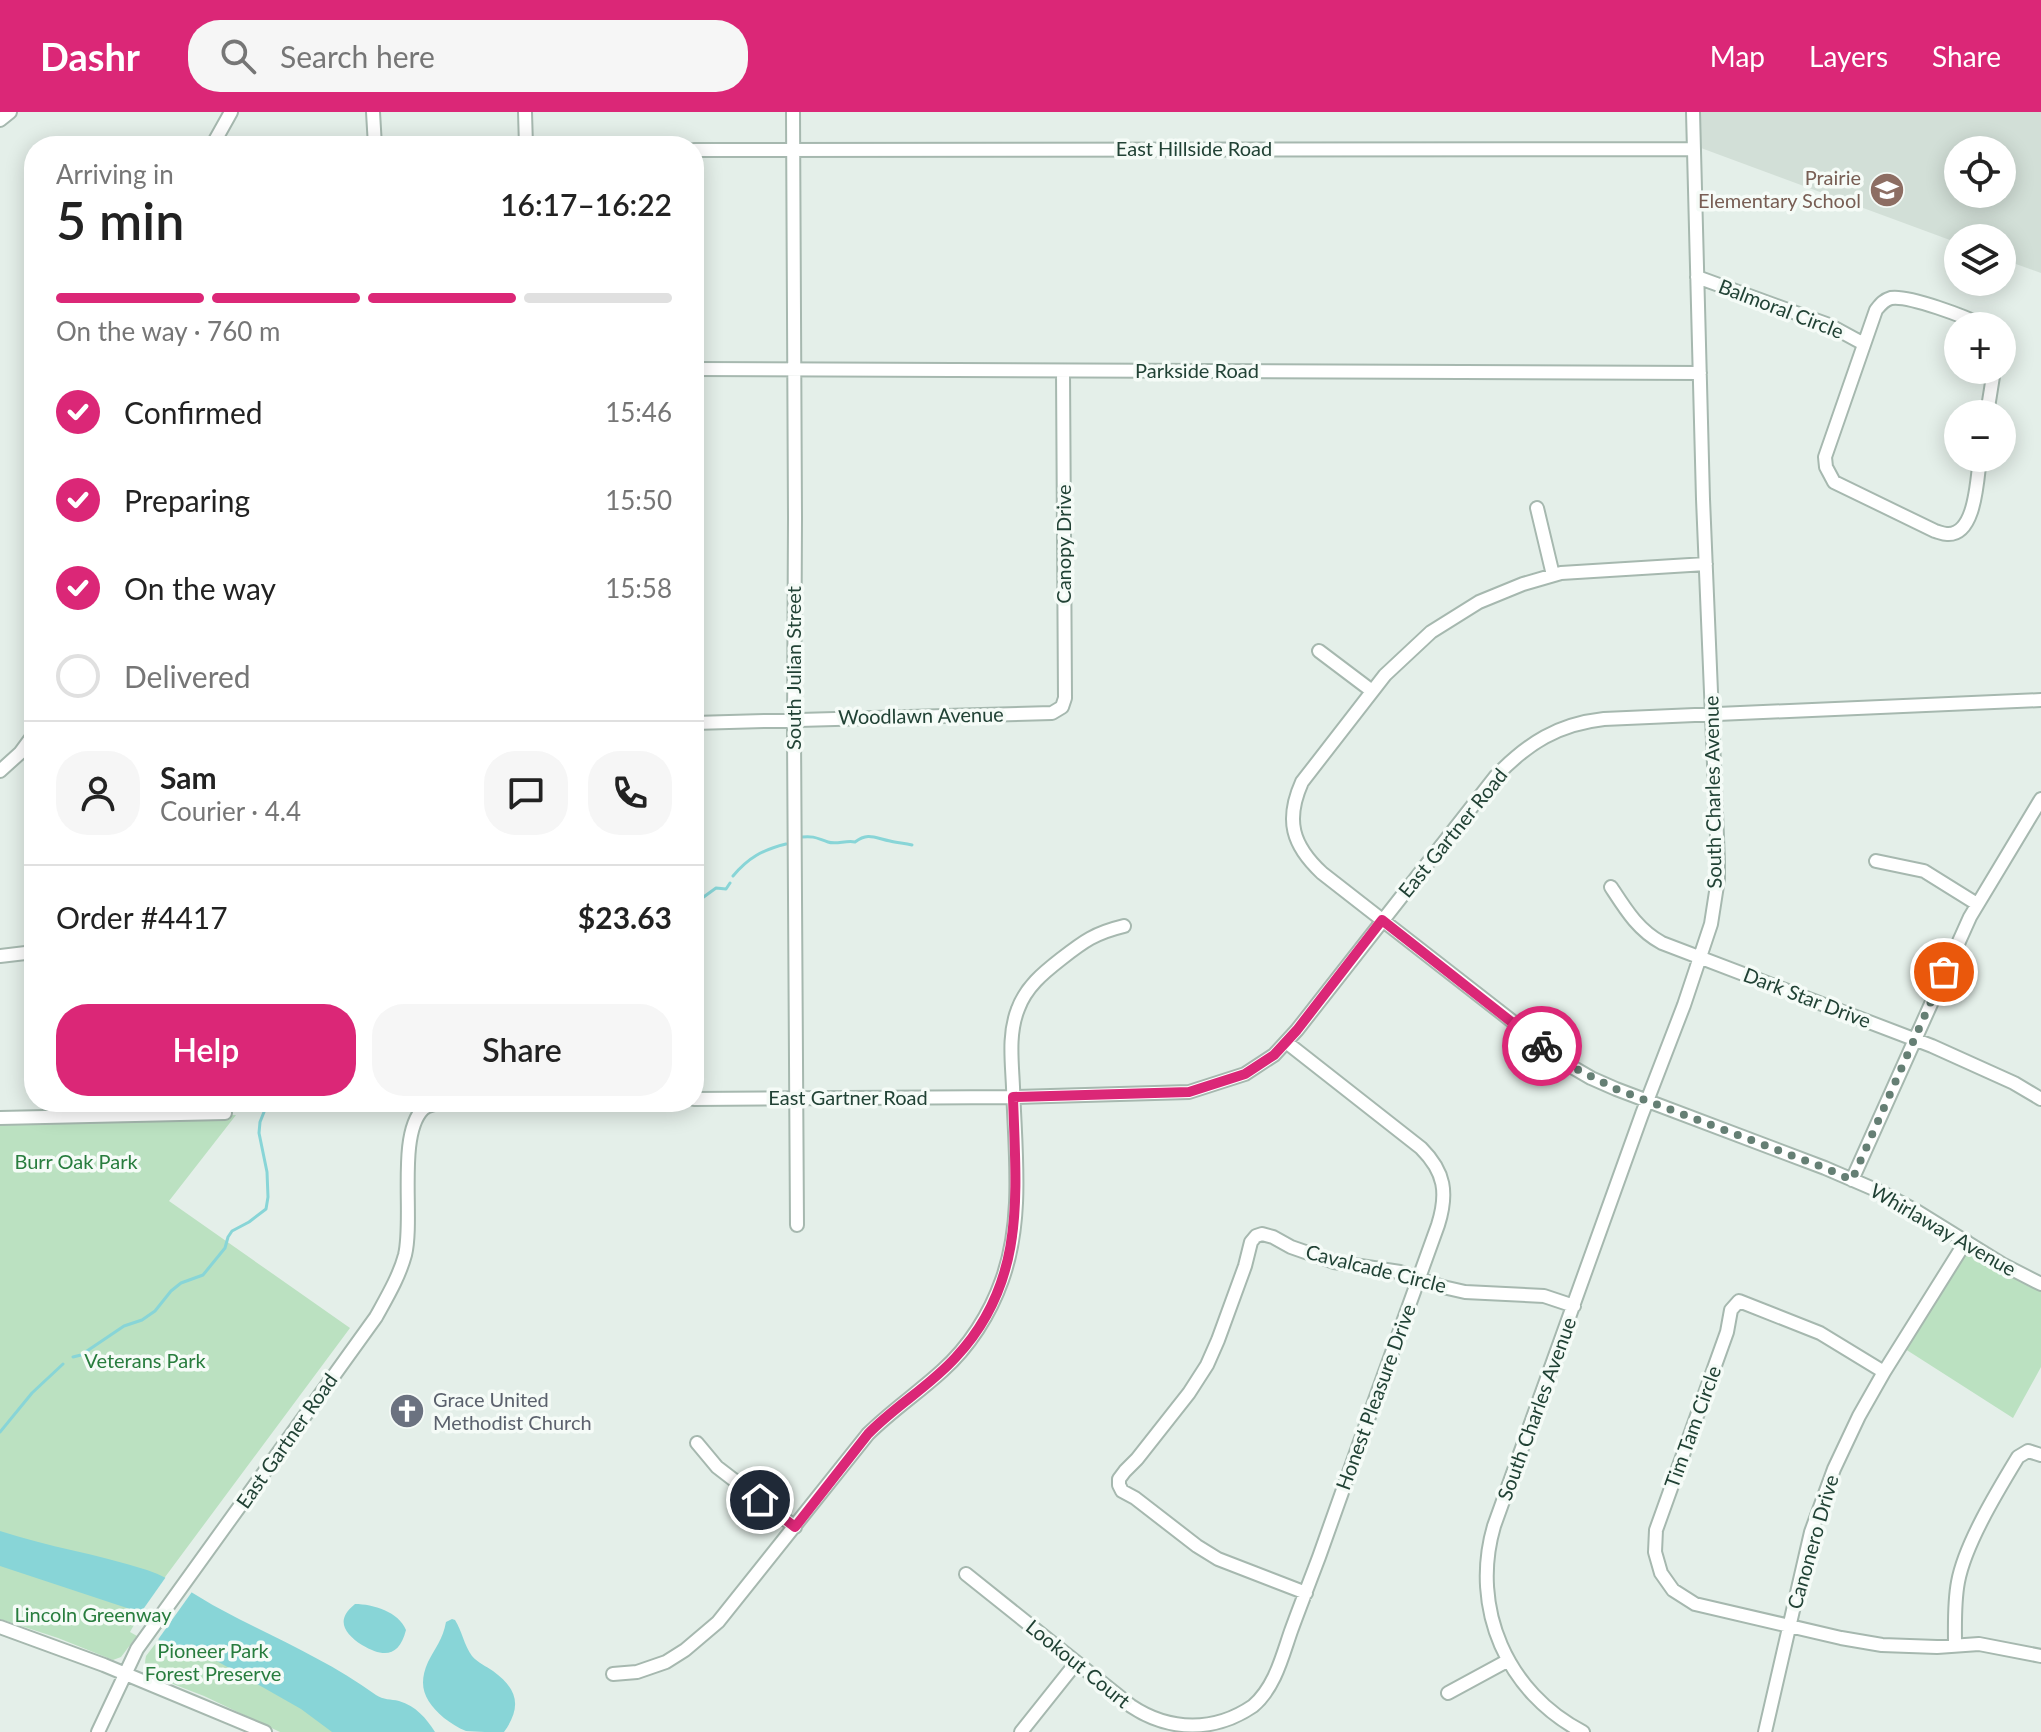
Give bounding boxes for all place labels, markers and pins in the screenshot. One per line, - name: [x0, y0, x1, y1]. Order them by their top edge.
- place label: Prairie Elementary School: [1698, 165, 1861, 212]
- school or university icon: Prairie Elementary School: [1868, 171, 1906, 209]
- pin: [1910, 938, 1978, 1006]
- place label: Grace United Methodist Church: [433, 1387, 592, 1434]
- church icon: Grace United Methodist Church: [388, 1392, 426, 1430]
- pin: [726, 1466, 794, 1534]

